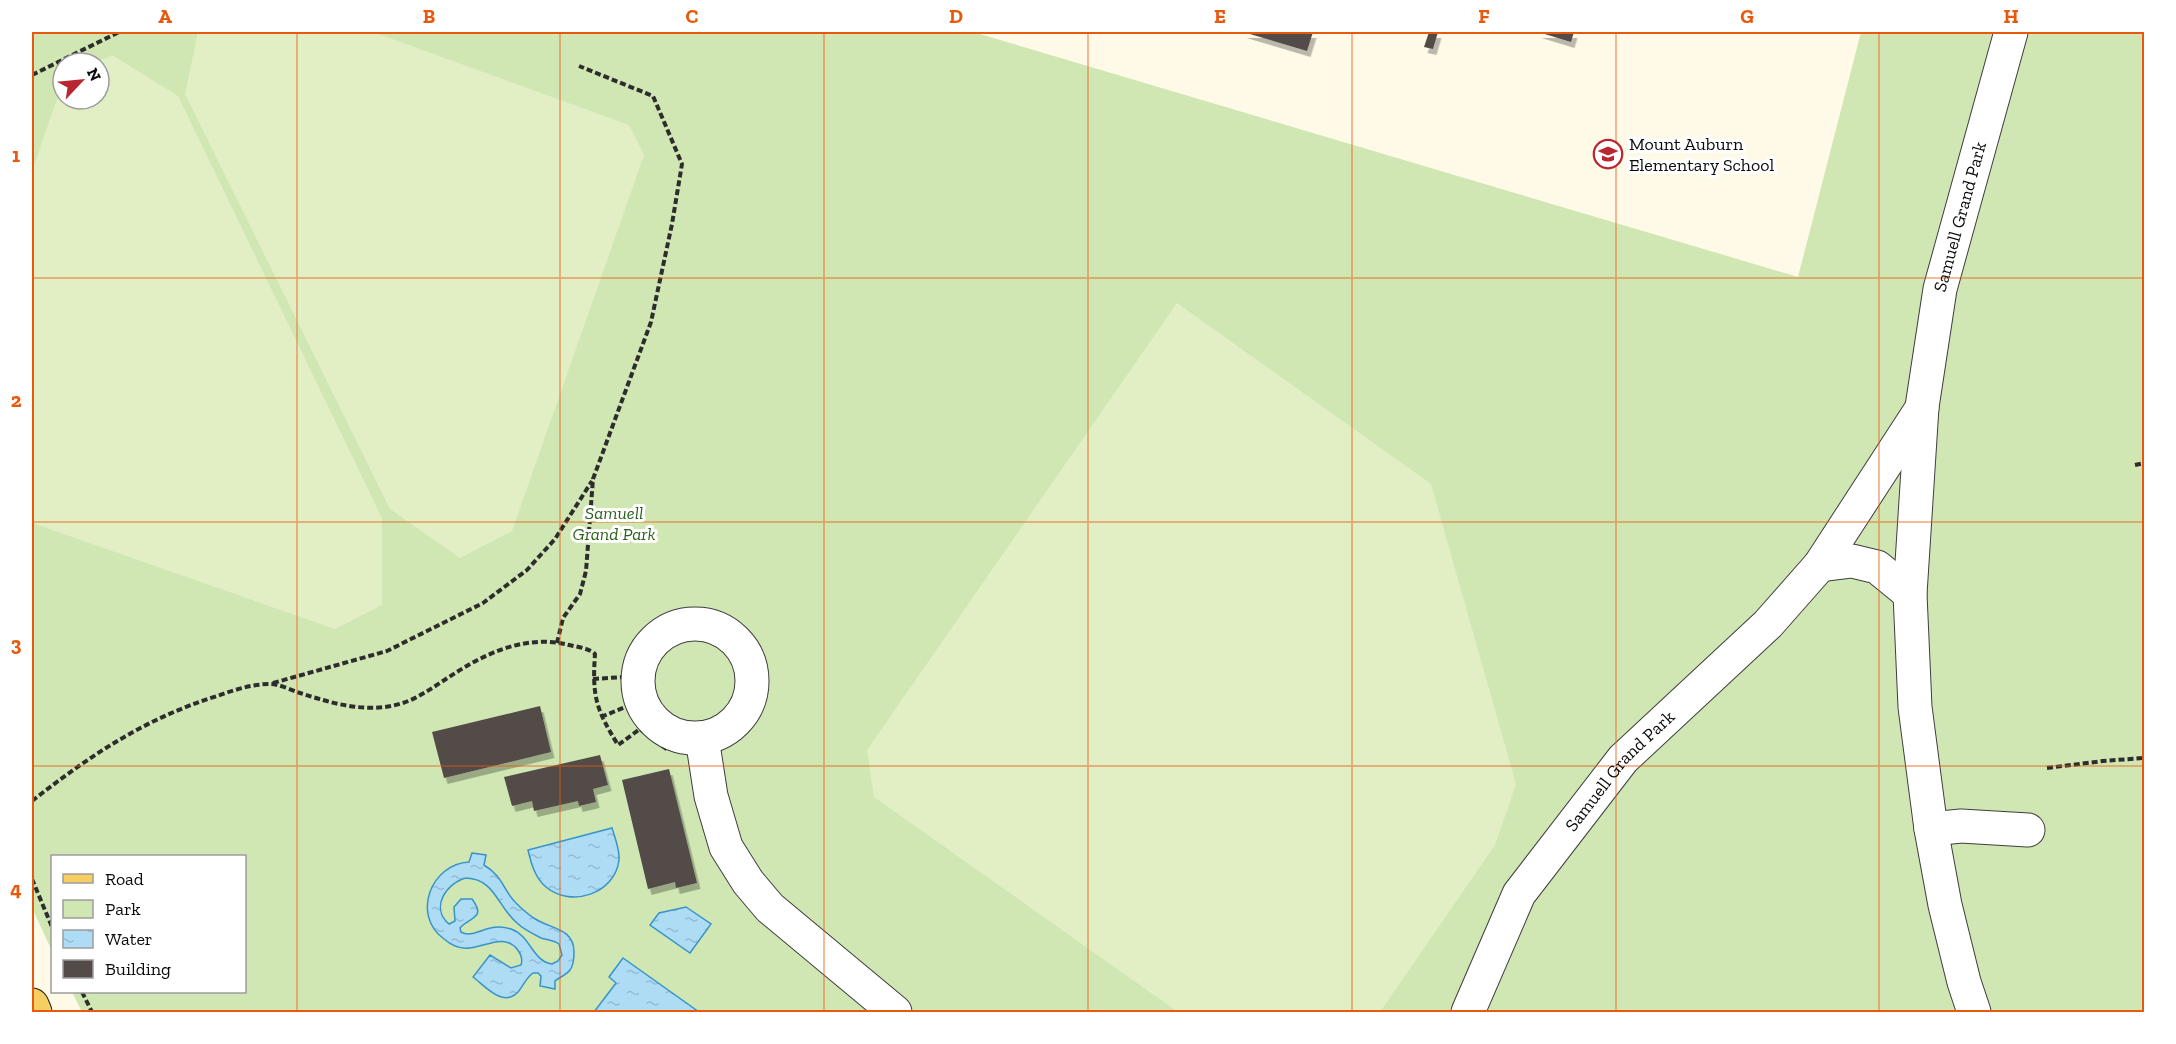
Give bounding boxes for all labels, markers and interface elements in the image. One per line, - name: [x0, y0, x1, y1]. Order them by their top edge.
- text: A: [158, 4, 172, 28]
- text: B: [423, 4, 435, 28]
- text: C: [686, 4, 699, 28]
- text: D: [949, 4, 963, 28]
- text: E: [1214, 4, 1226, 28]
- text: F: [1478, 4, 1490, 28]
- text: G: [1740, 4, 1754, 28]
- text: H: [2003, 4, 2019, 28]
- north arrow: [51, 51, 111, 111]
- text: N: [83, 65, 105, 84]
- place label: Mount Auburn Elementary School: [1629, 133, 1774, 176]
- school or university icon: Mount Auburn Elementary School: [1592, 138, 1624, 170]
- street label: Samuell Grand Park: [1929, 139, 1991, 294]
- text: 1: [12, 143, 20, 167]
- text: 2: [11, 388, 22, 412]
- park label: Samuell Grand Park: [572, 502, 656, 545]
- text: 3: [11, 632, 22, 656]
- street label: Samuell Grand Park: [1560, 705, 1680, 836]
- legend: [51, 855, 246, 993]
- text: Road: [105, 868, 144, 890]
- text: 4: [10, 877, 22, 901]
- text: Park: [105, 898, 141, 920]
- text: Water: [105, 928, 152, 950]
- text: Building: [105, 958, 171, 980]

